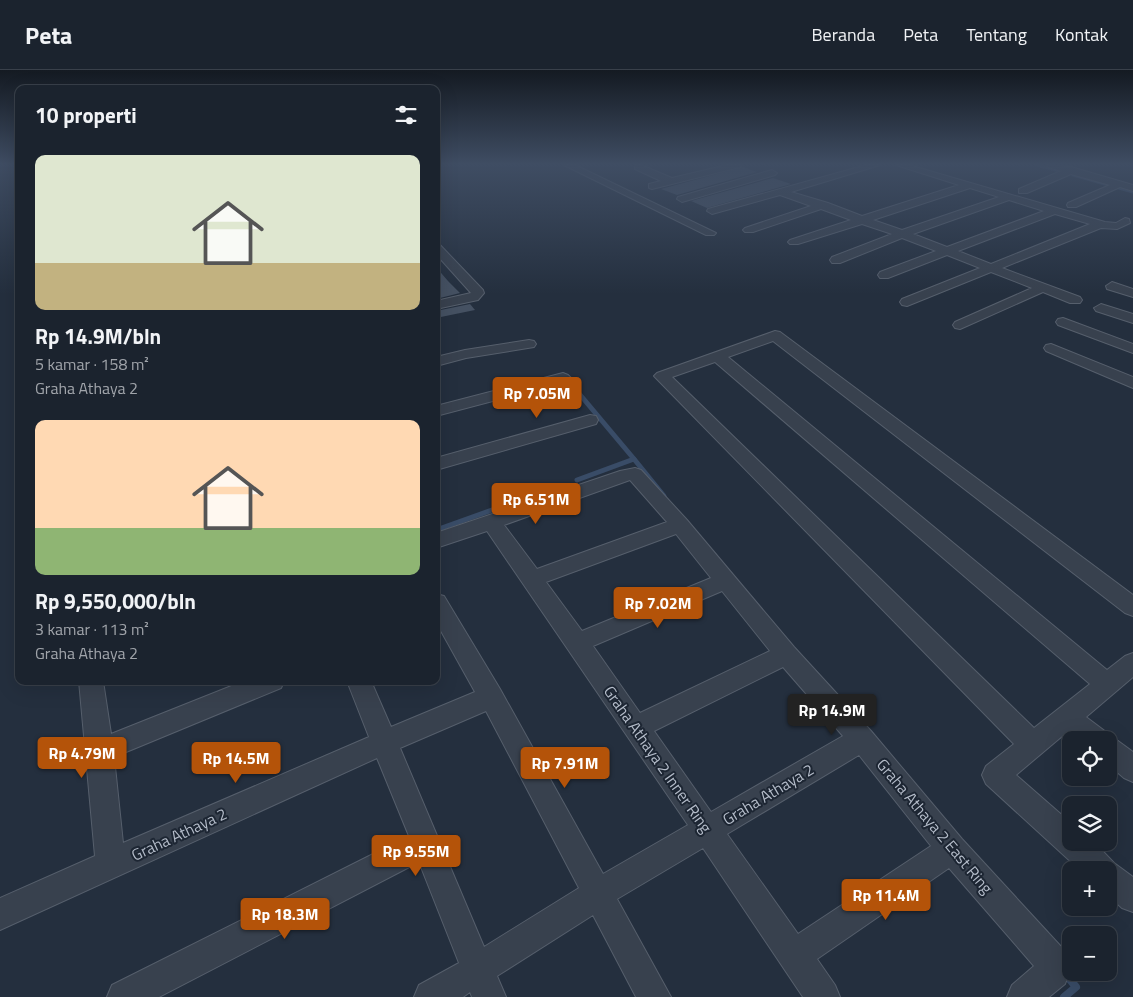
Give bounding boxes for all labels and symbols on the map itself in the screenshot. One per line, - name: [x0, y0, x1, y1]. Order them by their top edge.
- pin: Rp 7.05M: [485, 376, 589, 419]
- pin: Rp 6.51M: [484, 482, 588, 525]
- pin: Rp 7.02M: [606, 586, 710, 629]
- street label: Graha Athaya 2 Inner Ring: [598, 680, 718, 838]
- pin: Rp 14.9M: [780, 694, 884, 736]
- pin: Rp 4.79M: [30, 736, 134, 779]
- pin: Rp 14.5M: [184, 742, 288, 784]
- pin: Rp 7.91M: [513, 746, 617, 789]
- street label: Graha Athaya 2 East Ring: [871, 753, 999, 899]
- street label: Graha Athaya 2: [718, 757, 818, 831]
- street label: Graha Athaya 2: [127, 801, 231, 867]
- pin: Rp 9.55M: [364, 834, 468, 877]
- pin: Rp 11.4M: [834, 878, 938, 921]
- pin: Rp 18.3M: [233, 898, 337, 940]

